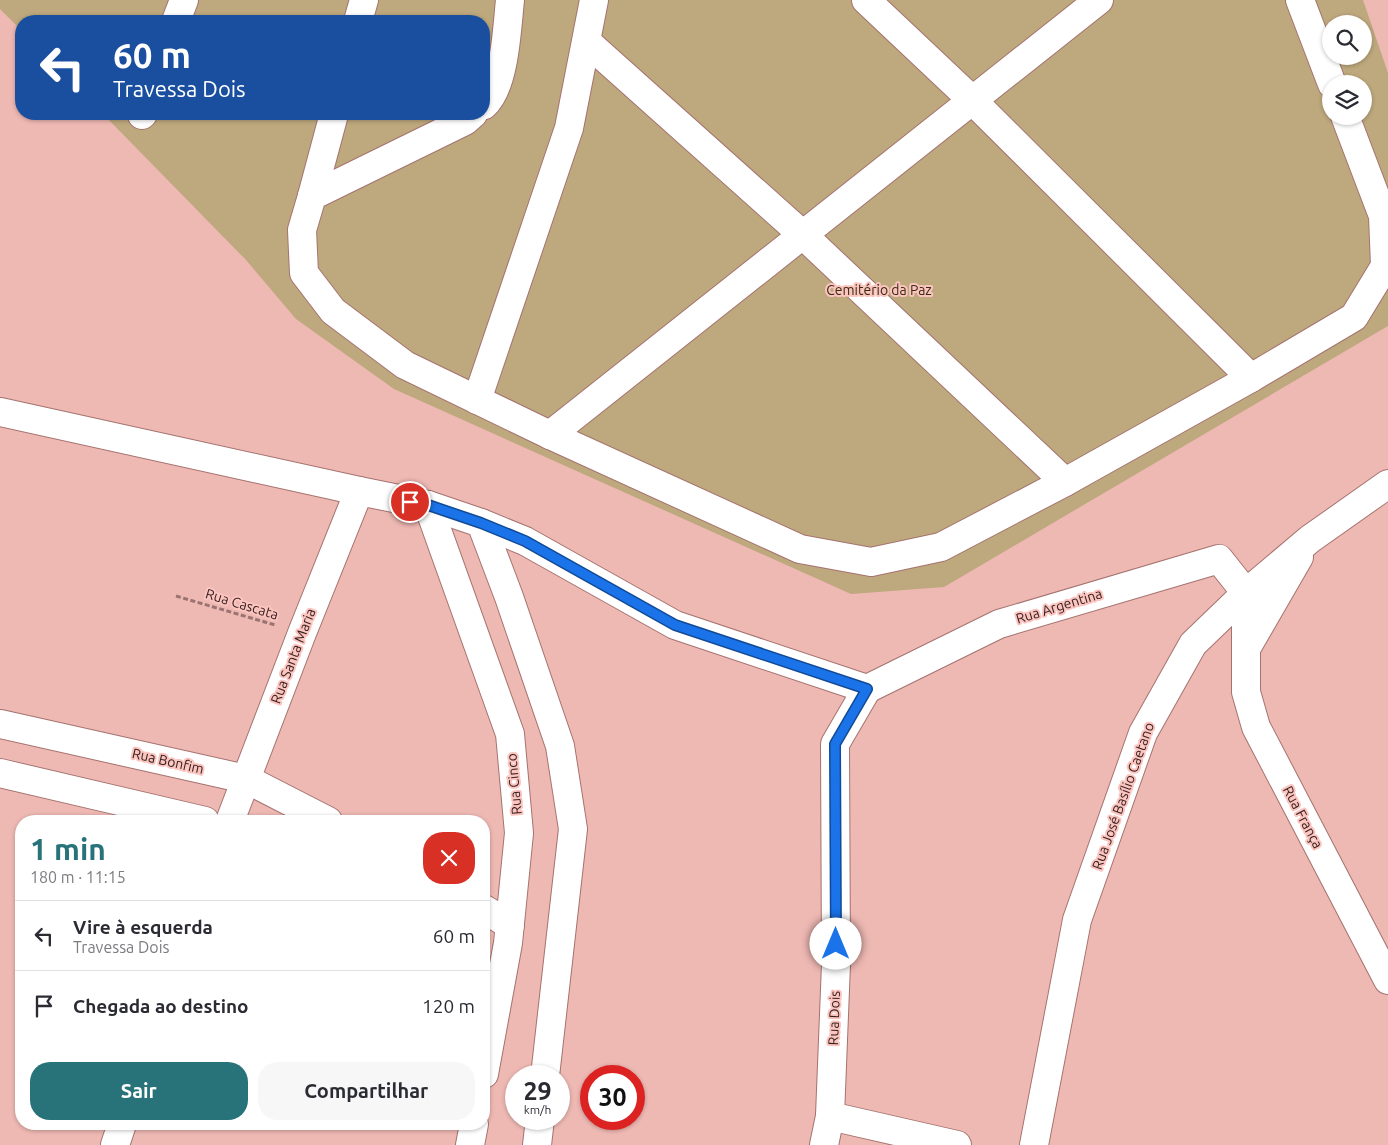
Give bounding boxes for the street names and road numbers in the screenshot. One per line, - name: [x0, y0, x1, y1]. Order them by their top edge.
- street label: Rua Cascata: [204, 585, 280, 623]
- street label: Rua Argentina: [1014, 585, 1104, 627]
- street label: Rua Santa Maria: [267, 606, 319, 706]
- street label: Rua José Basílio Caetano: [1089, 720, 1157, 872]
- street label: Rua Bonfim: [131, 745, 205, 777]
- street label: Rua Cinco: [503, 753, 525, 815]
- street label: Rua França: [1280, 783, 1326, 851]
- street label: Rua Dois: [825, 990, 843, 1046]

